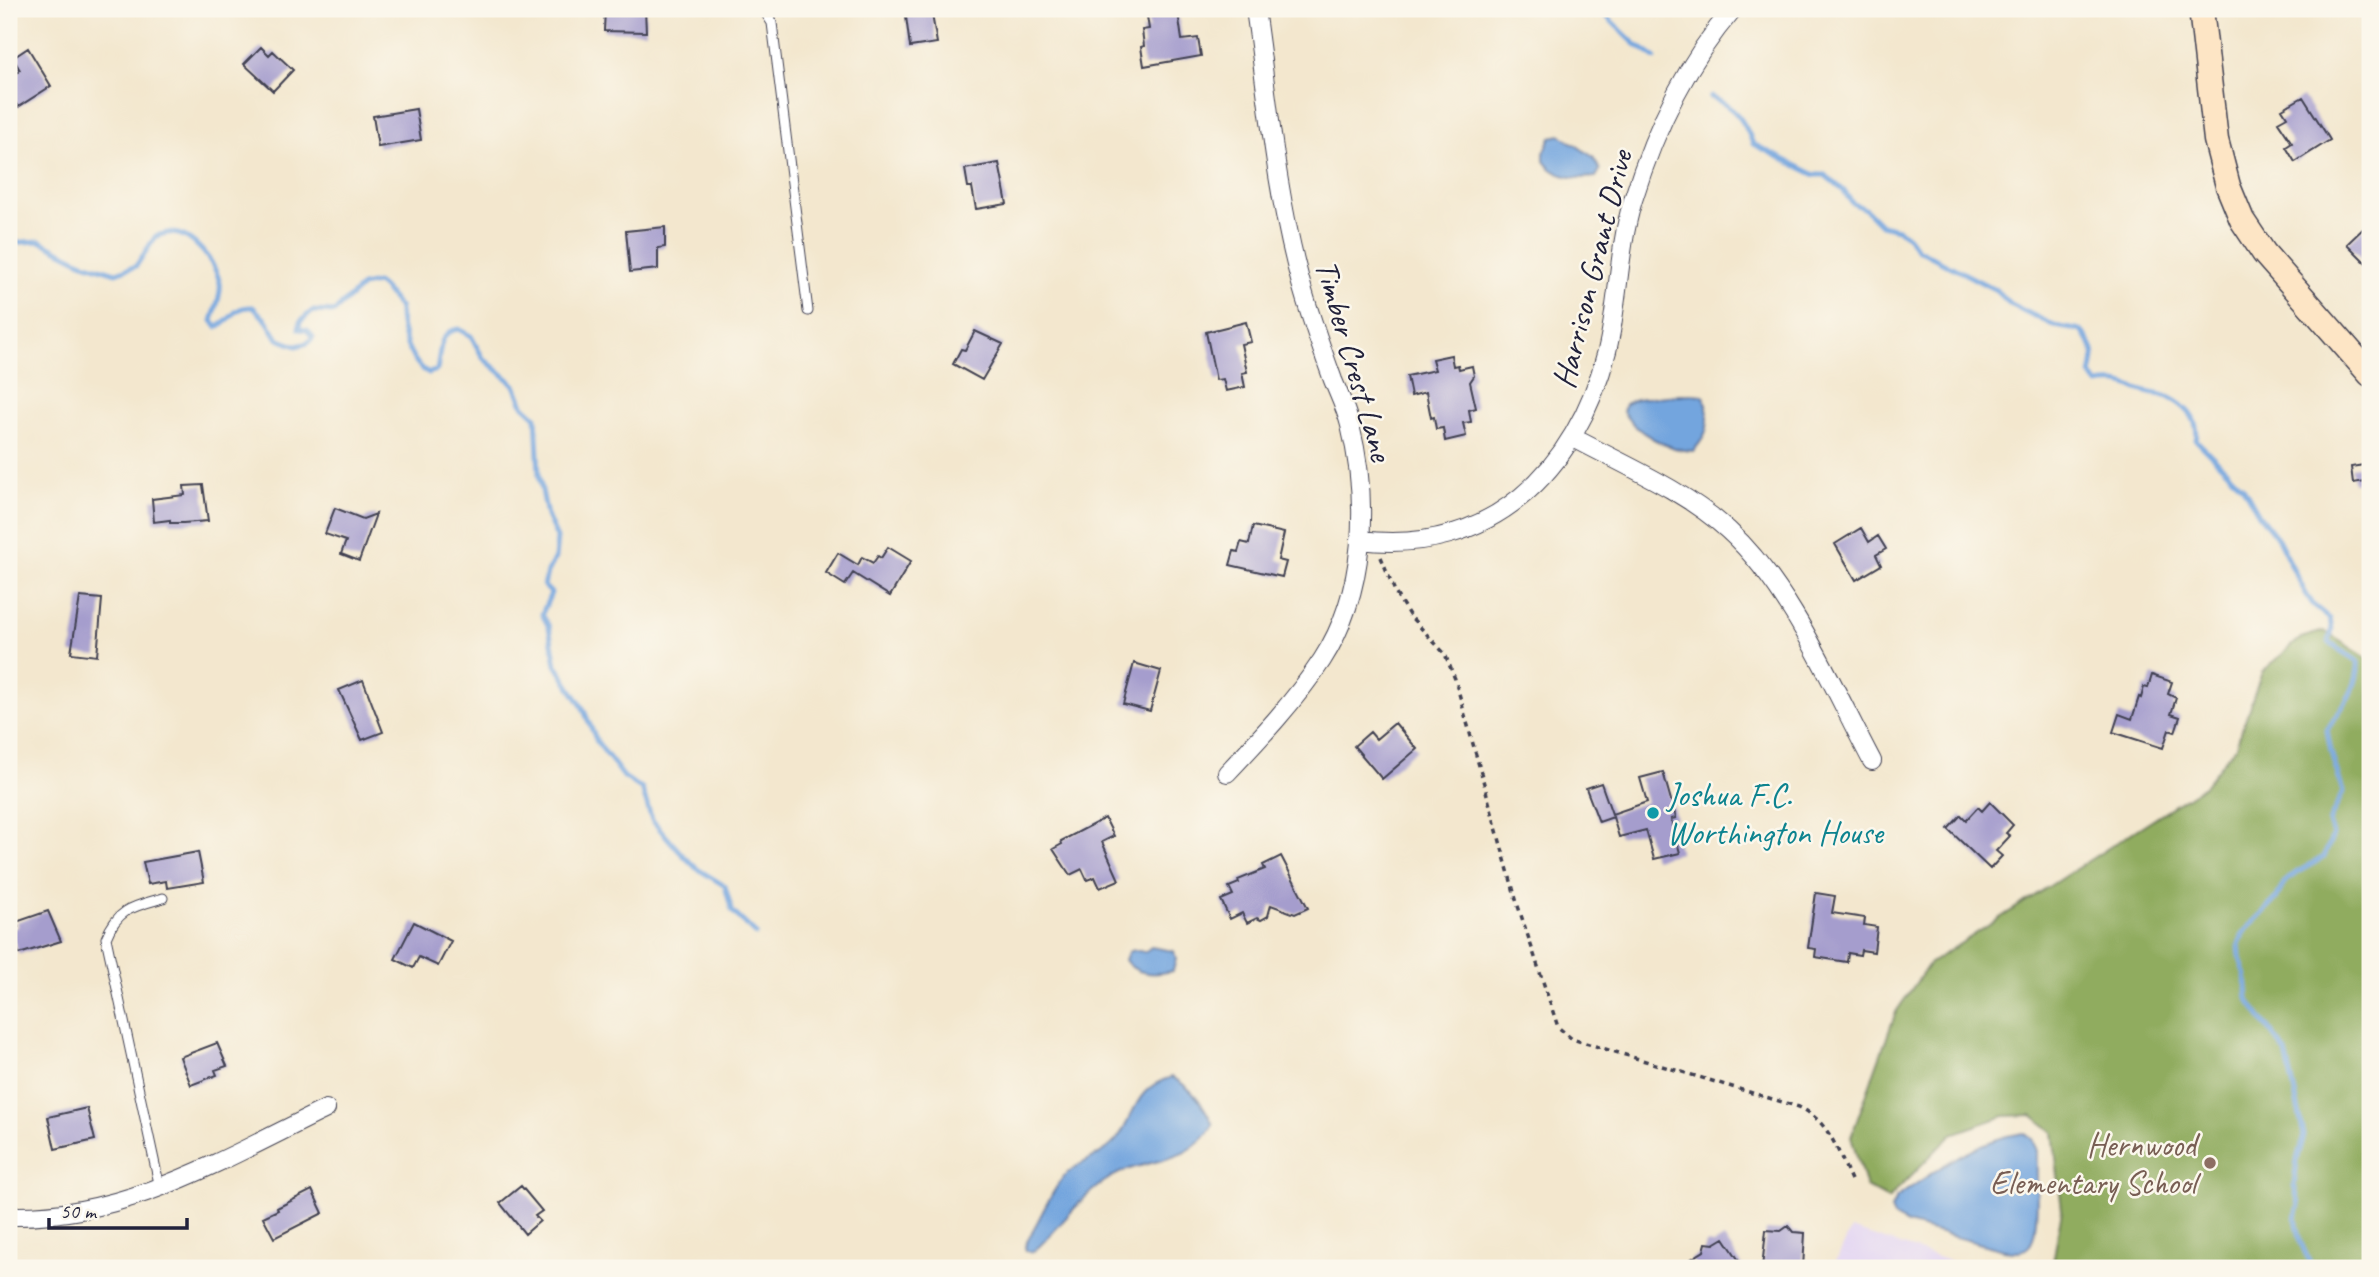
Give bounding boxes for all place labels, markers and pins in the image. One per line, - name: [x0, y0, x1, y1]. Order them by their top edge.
- place label: Joshua F.C. Worthington House: [1665, 774, 1885, 854]
- marker: Joshua F.C. Worthington House: [1645, 805, 1661, 821]
- place label: Hernwood Elementary School: [1990, 1124, 2201, 1204]
- marker: Hernwood Elementary School: [2202, 1155, 2218, 1171]

